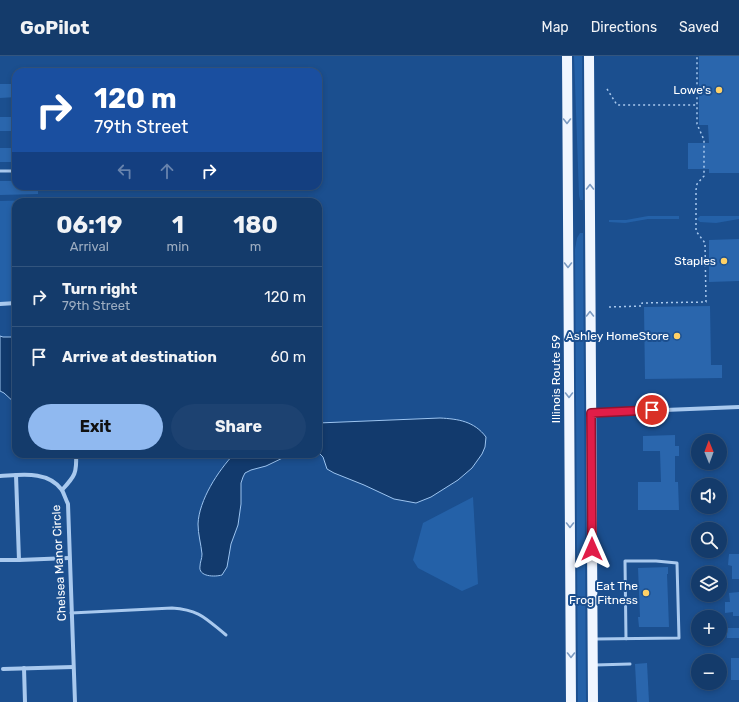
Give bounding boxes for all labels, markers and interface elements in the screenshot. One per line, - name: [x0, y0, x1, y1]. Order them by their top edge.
- text: GoPilot: [20, 16, 89, 39]
- text: Map: [542, 19, 569, 36]
- text: Directions: [591, 19, 657, 36]
- text: Saved: [679, 19, 719, 36]
- text: 120 m: [94, 82, 177, 115]
- place label: Lowe's: [673, 83, 711, 97]
- icon: right: [28, 84, 80, 136]
- marker: Lowe's: [714, 85, 724, 95]
- text: 79th Street: [94, 116, 188, 138]
- one-way arrow: [563, 118, 571, 124]
- icon: left: [114, 160, 136, 182]
- icon: ahead: [156, 160, 178, 182]
- icon: right: [198, 160, 220, 182]
- one-way arrow: [586, 184, 594, 190]
- text: 06:19: [56, 211, 122, 239]
- text: 1: [172, 211, 184, 239]
- text: 180: [233, 211, 278, 239]
- text: Arrival: [70, 239, 109, 254]
- text: min: [167, 239, 189, 254]
- text: m: [250, 239, 261, 254]
- place label: Staples: [674, 254, 716, 268]
- marker: Staples: [719, 256, 729, 266]
- one-way arrow: [564, 262, 572, 268]
- text: Turn right: [62, 280, 137, 298]
- icon: right: [28, 286, 50, 308]
- text: 120 m: [264, 288, 306, 306]
- text: 79th Street: [62, 298, 130, 313]
- one-way arrow: [586, 311, 594, 317]
- place label: Ashley HomeStore: [566, 329, 669, 343]
- marker: Ashley HomeStore: [672, 331, 682, 341]
- street label: Illinois Route 59: [549, 335, 563, 423]
- icon: arrive: [28, 346, 50, 368]
- text: Arrive at destination: [62, 348, 217, 366]
- text: 60 m: [270, 348, 306, 366]
- one-way arrow: [565, 392, 573, 398]
- pin: [635, 393, 669, 427]
- icon: arrive: [641, 399, 663, 421]
- button: Exit: [28, 404, 163, 450]
- button: Share: [171, 404, 306, 450]
- north arrow: [691, 434, 727, 470]
- map controls: [691, 434, 727, 690]
- button: sound: [691, 478, 727, 514]
- street label: Chelsea Manor Circle: [49, 504, 69, 622]
- one-way arrow: [566, 522, 574, 528]
- button: search: [691, 522, 727, 558]
- position arrow: [571, 528, 613, 570]
- button: layers: [691, 566, 727, 602]
- place label: Eat The Frog Fitness: [569, 579, 638, 607]
- marker: Eat The Frog Fitness: [641, 588, 651, 598]
- button: +: [691, 610, 727, 646]
- one-way arrow: [567, 652, 575, 658]
- button: −: [691, 654, 727, 690]

